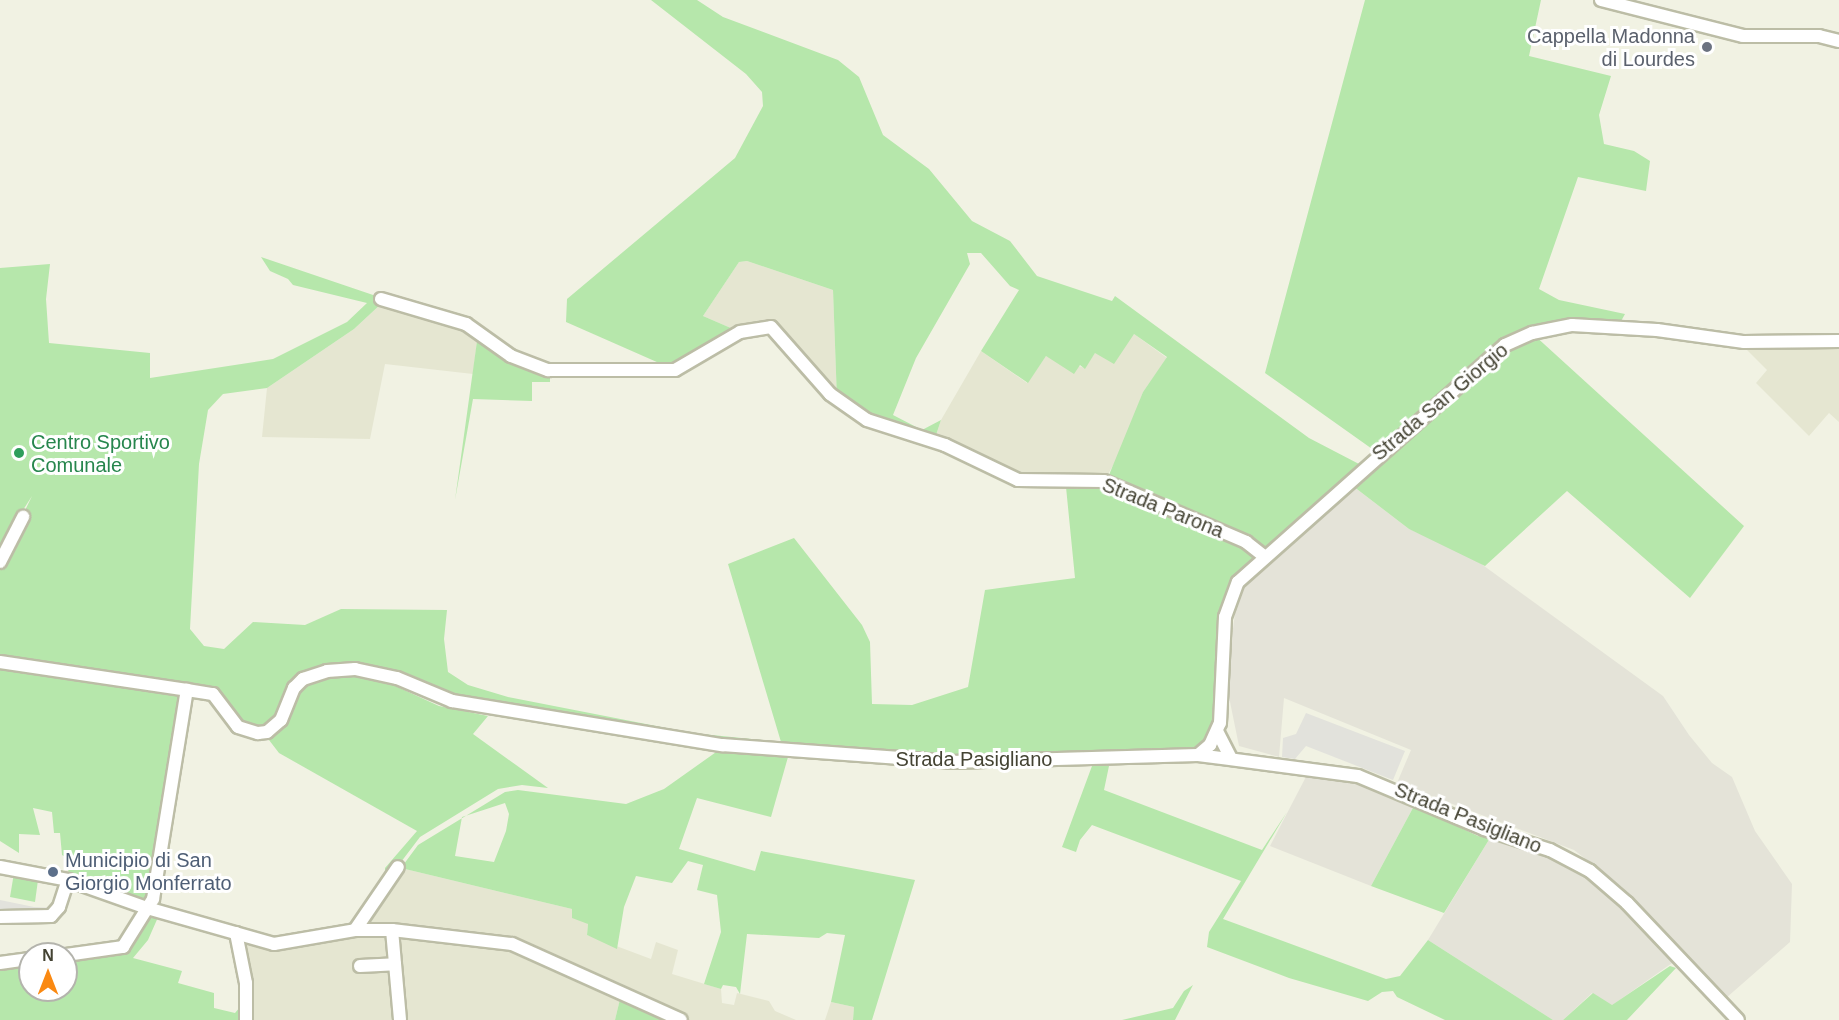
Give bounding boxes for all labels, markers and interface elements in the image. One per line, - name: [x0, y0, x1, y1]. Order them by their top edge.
- place label: Cappella Madonna di Lourdes: [1527, 24, 1695, 71]
- marker: Cappella Madonna di Lourdes: [1700, 40, 1714, 54]
- street label: Strada San Giorgio: [1367, 338, 1513, 466]
- place label: Centro Sportivo Comunale: [31, 430, 170, 477]
- marker: Centro Sportivo Comunale: [12, 446, 26, 460]
- street label: Strada Parona: [1099, 473, 1227, 543]
- street label: Strada Pasigliano: [896, 747, 1052, 771]
- street label: Strada Pasigliano: [1391, 778, 1545, 858]
- place label: Municipio di San Giorgio Monferrato: [65, 849, 232, 896]
- marker: Municipio di San Giorgio Monferrato: [46, 865, 60, 879]
- north arrow: [18, 942, 78, 1002]
- text: N: [42, 947, 54, 964]

